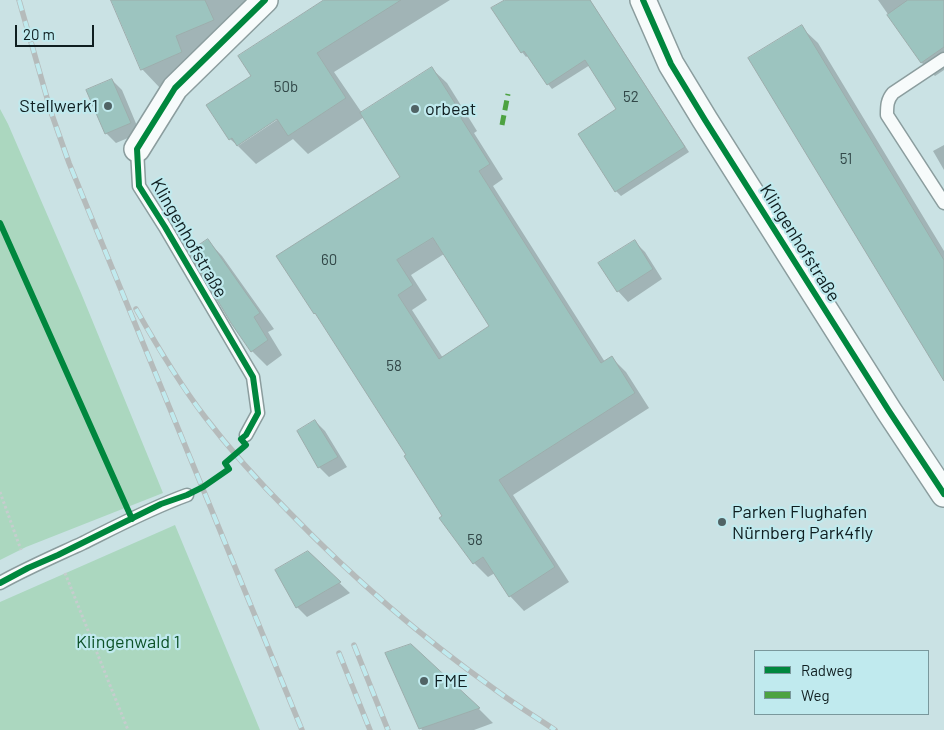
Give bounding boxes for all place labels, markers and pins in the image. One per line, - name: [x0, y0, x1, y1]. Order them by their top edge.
- place label: Stellwerk1: [19, 95, 98, 117]
- place label: orbeat: [425, 98, 476, 120]
- marker: Stellwerk1: [102, 100, 114, 112]
- marker: orbeat: [409, 103, 421, 115]
- place label: Parken Flughafen Nürnberg Park4fly: [732, 501, 873, 544]
- marker: Parken Flughafen Nürnberg Park4fly: [716, 516, 728, 528]
- place label: FME: [434, 670, 468, 692]
- marker: FME: [418, 675, 430, 687]

